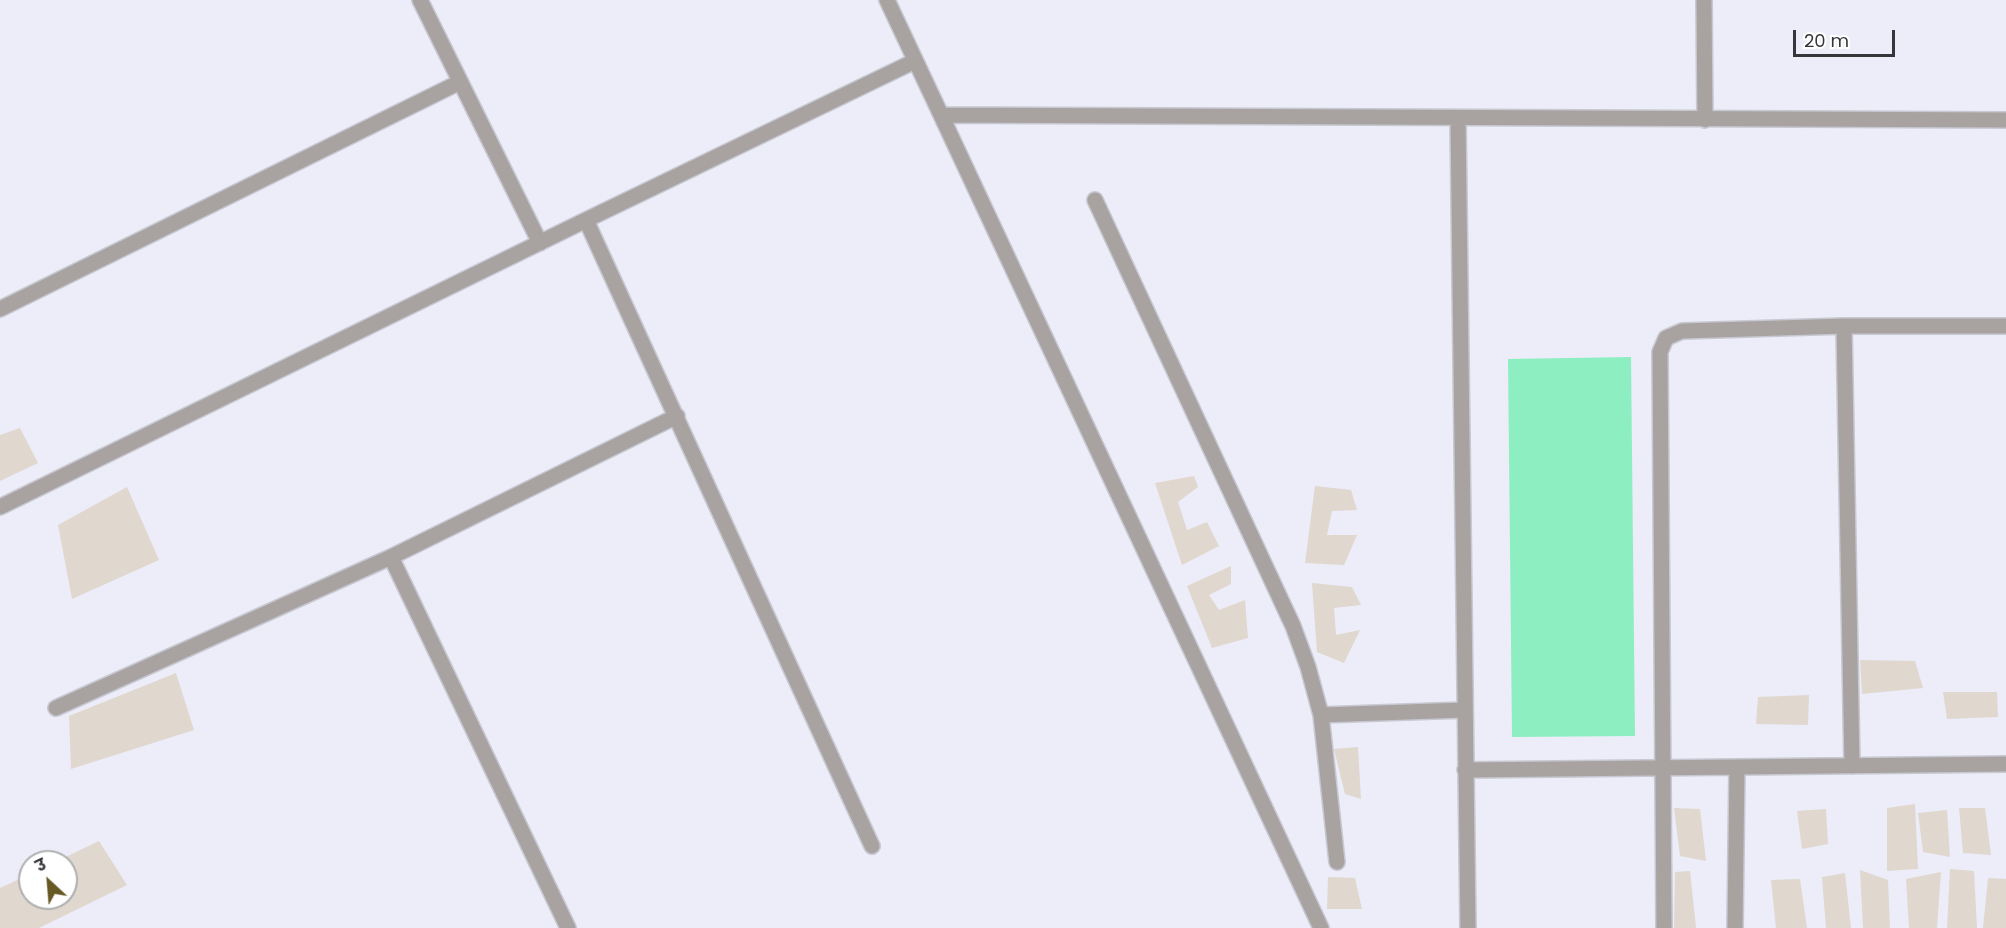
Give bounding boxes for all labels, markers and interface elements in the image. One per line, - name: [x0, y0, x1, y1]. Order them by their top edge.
- scale bar: [1796, 18, 1898, 56]
- text: 20 m: [1804, 28, 1849, 53]
- north arrow: [18, 850, 78, 910]
- text: उ: [32, 853, 50, 877]

